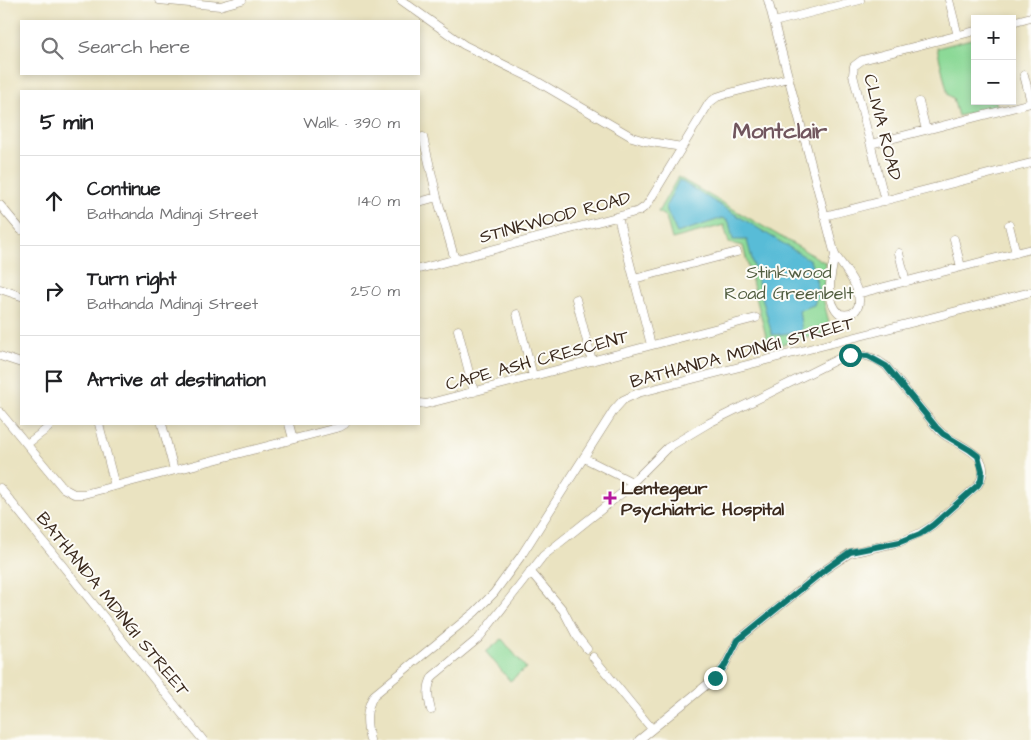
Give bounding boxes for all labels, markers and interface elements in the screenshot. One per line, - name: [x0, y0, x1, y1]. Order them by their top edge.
- map controls: [971, 15, 1016, 105]
- button: +: [971, 15, 1016, 60]
- search box: [20, 20, 420, 75]
- icon: search: [38, 34, 66, 62]
- text: Search here: [78, 34, 190, 61]
- button: −: [971, 60, 1016, 105]
- street label: CLIVIA ROAD: [857, 71, 908, 183]
- text: 5 min: [40, 108, 93, 137]
- text: Walk · 390 m: [303, 112, 400, 134]
- district label: Montclair: [733, 116, 828, 147]
- text: Continue: [87, 176, 161, 203]
- street label: STINKWOOD ROAD: [477, 185, 634, 250]
- icon: ahead: [40, 187, 68, 215]
- text: 140 m: [358, 190, 400, 212]
- text: Bathanda Mdingi Street: [87, 203, 258, 225]
- park label: Stinkwood Road Greenbelt: [724, 260, 854, 306]
- text: Turn right: [87, 266, 176, 293]
- icon: right: [40, 277, 68, 305]
- text: 250 m: [351, 280, 400, 302]
- text: Bathanda Mdingi Street: [87, 293, 258, 315]
- street label: BATHANDA MDINGI STREET: [627, 310, 858, 394]
- street label: CAPE ASH CRESCENT: [443, 324, 632, 397]
- route start: [839, 344, 862, 367]
- icon: arrive: [40, 367, 68, 395]
- text: Arrive at destination: [87, 367, 266, 394]
- place label: Lentegeur Psychiatric Hospital: [621, 476, 784, 523]
- marker: Lentegeur Psychiatric Hospital: [603, 491, 617, 505]
- street label: BATHANDA MDINGI STREET: [30, 507, 195, 702]
- route end: [704, 667, 727, 690]

